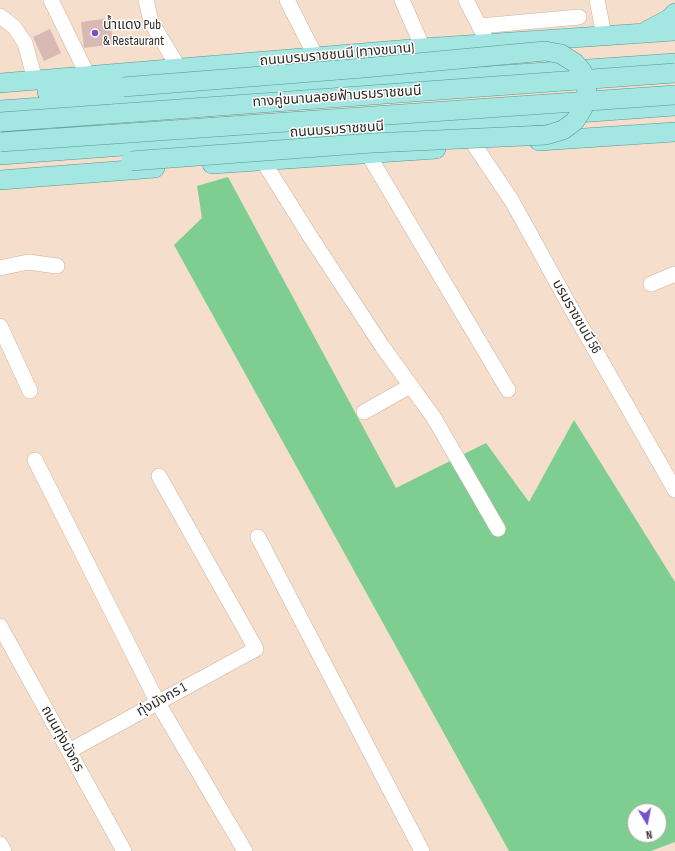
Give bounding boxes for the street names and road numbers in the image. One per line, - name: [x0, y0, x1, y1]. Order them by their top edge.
- street label: ถนนบรมราชชนนี (ทางขนาน): [259, 40, 415, 70]
- street label: ทางคู่ขนานลอยฟ้าบรมราชชนนี: [252, 83, 422, 111]
- street label: ถนนบรมราชชนนี: [289, 118, 385, 142]
- street label: บรมราชชนนี 56: [548, 277, 604, 357]
- street label: ทุ่งมังกร 1: [134, 679, 190, 721]
- street label: ถนนทุ่งมังกร: [37, 703, 87, 775]

